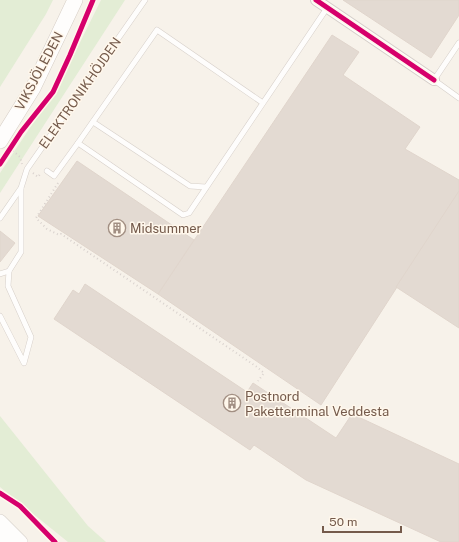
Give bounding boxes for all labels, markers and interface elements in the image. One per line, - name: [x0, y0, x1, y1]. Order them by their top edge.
- street label: VIKSJÖLEDEN: [12, 29, 66, 113]
- street label: ELEKTRONIKHÖJDEN: [36, 34, 124, 152]
- building icon: Midsummer: [107, 218, 127, 238]
- place label: Midsummer: [130, 221, 202, 236]
- place label: Postnord Paketterminal Veddesta: [245, 389, 389, 419]
- building icon: Postnord Paketterminal Veddesta: [222, 393, 242, 413]
- scale bar: [323, 508, 401, 534]
- text: 50 m: [329, 515, 357, 529]

